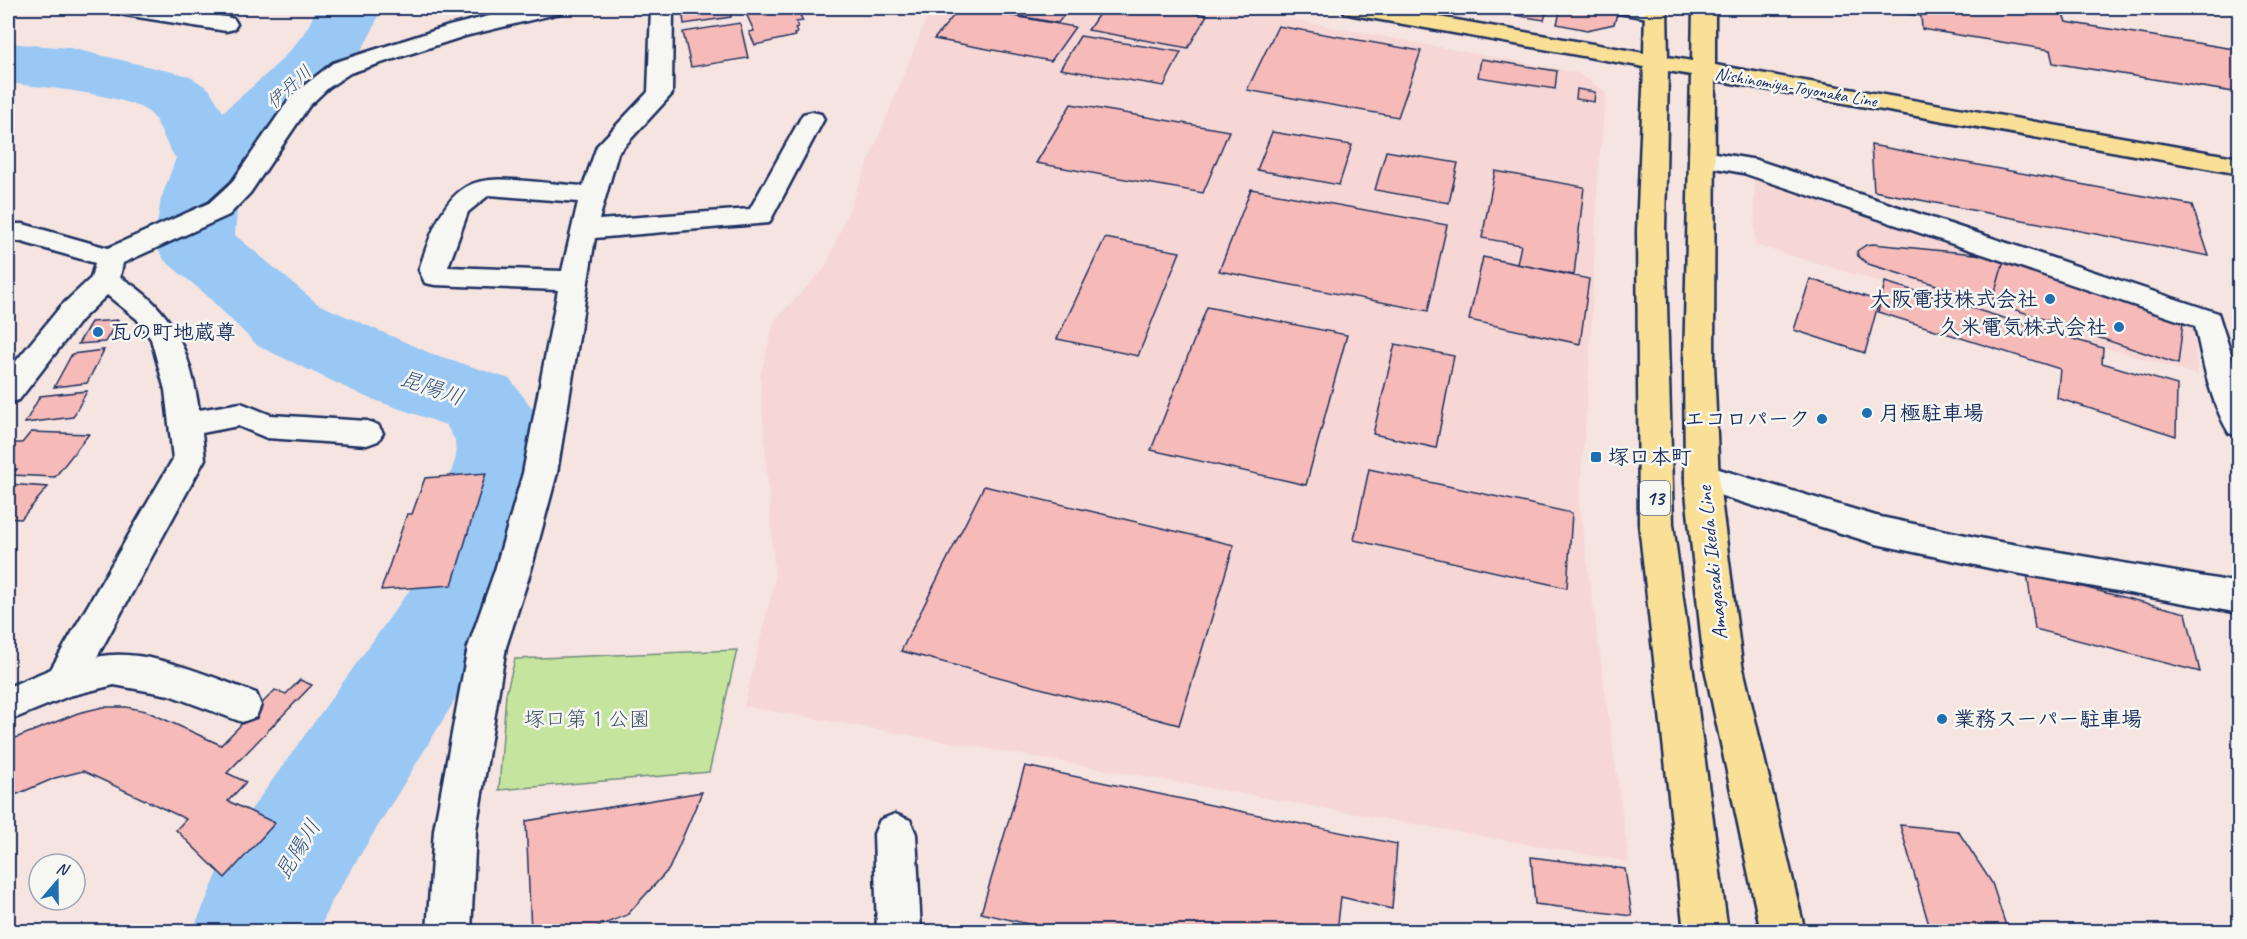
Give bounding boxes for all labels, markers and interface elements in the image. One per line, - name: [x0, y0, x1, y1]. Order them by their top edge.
- water label: 伊丹川: [262, 61, 316, 113]
- street label: Nishinomiya-Toyonaka Line: [1713, 62, 1880, 112]
- place label: 大阪電技株式会社: [1870, 286, 2038, 312]
- marker: 大阪電技株式会社: [2043, 292, 2057, 306]
- place label: 久米電気株式会社: [1939, 314, 2107, 340]
- place label: 瓦の町地蔵尊: [110, 319, 236, 345]
- marker: 久米電気株式会社: [2112, 320, 2126, 334]
- marker: 瓦の町地蔵尊: [91, 325, 105, 339]
- water label: 昆陽川: [396, 364, 467, 412]
- place label: 月極駐車場: [1879, 400, 1984, 426]
- place label: エコロパーク: [1684, 406, 1810, 432]
- marker: 月極駐車場: [1860, 406, 1874, 420]
- marker: エコロパーク: [1815, 412, 1829, 426]
- place label: 塚口本町: [1608, 444, 1692, 470]
- marker: 塚口本町: [1589, 450, 1603, 464]
- road number: 13: [1640, 481, 1670, 515]
- street label: Amagasaki Ikeda Line: [1691, 484, 1733, 641]
- park label: 塚口第１公園: [524, 706, 650, 732]
- place label: 業務スーパー駐車場: [1954, 706, 2142, 732]
- marker: 業務スーパー駐車場: [1935, 712, 1949, 726]
- water label: 昆陽川: [268, 814, 327, 885]
- north arrow: [27, 852, 87, 912]
- text: N: [54, 858, 73, 881]

